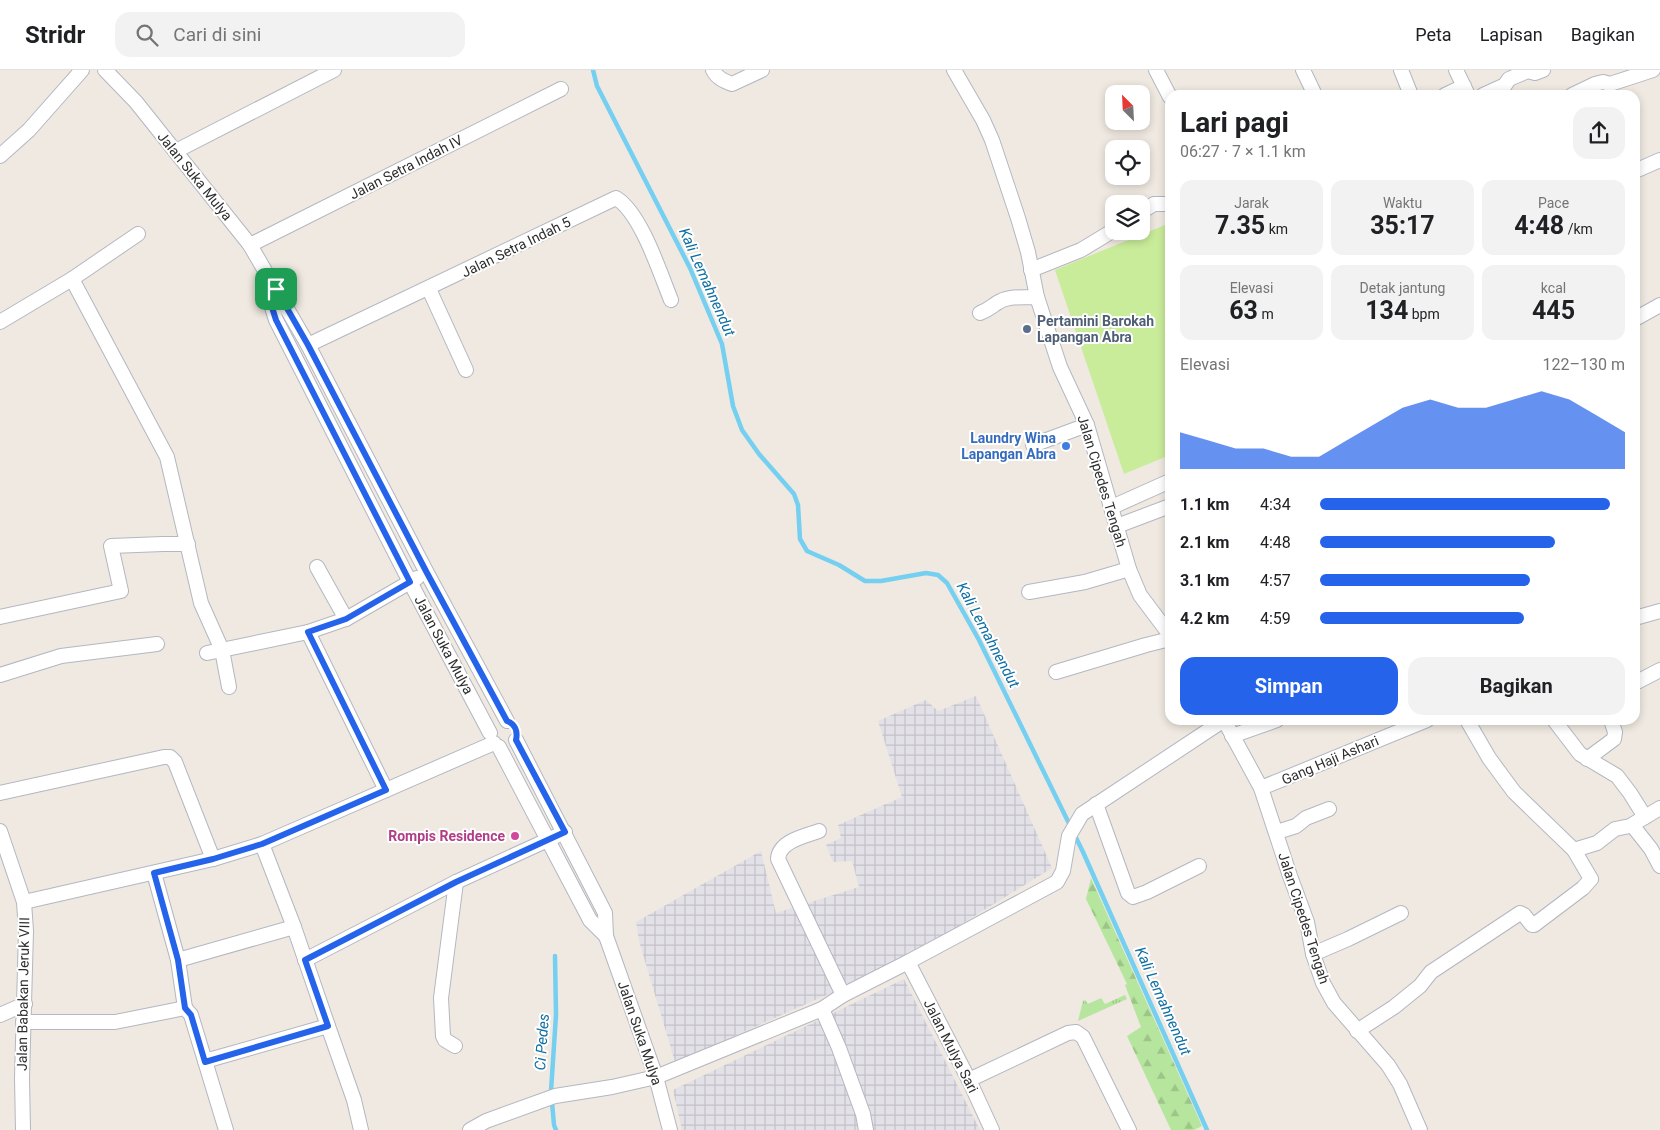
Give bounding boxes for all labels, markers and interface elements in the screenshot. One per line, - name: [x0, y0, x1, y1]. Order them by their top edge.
- search box: [115, 12, 465, 57]
- text: Stridr: [25, 21, 85, 49]
- icon: search: [133, 21, 161, 49]
- text: Cari di sini: [173, 23, 261, 46]
- text: Peta: [1415, 24, 1452, 45]
- text: Lapisan: [1480, 24, 1543, 45]
- text: Bagikan: [1571, 24, 1635, 45]
- north arrow: [1105, 85, 1150, 130]
- map controls: [1105, 85, 1150, 240]
- text: Lari pagi: [1180, 106, 1289, 139]
- button: share: [1573, 107, 1625, 159]
- street label: Jalan Suka Mulya: [154, 129, 236, 223]
- street label: Jalan Setra Indah IV: [347, 132, 465, 202]
- button: locate: [1105, 140, 1150, 185]
- text: 06:27 · 7 × 1.1 km: [1180, 142, 1306, 161]
- button: layers: [1105, 195, 1150, 240]
- text: Jarak: [1234, 195, 1269, 211]
- text: Waktu: [1383, 195, 1422, 211]
- text: Pace: [1538, 195, 1569, 211]
- text: 7.35: [1215, 211, 1265, 240]
- text: 35:17: [1370, 211, 1435, 240]
- text: 4:48: [1514, 211, 1564, 240]
- street label: Jalan Setra Indah 5: [459, 214, 573, 280]
- text: km: [1265, 221, 1288, 237]
- text: /km: [1564, 221, 1593, 237]
- water label: Kali Lemahnendut: [675, 225, 739, 339]
- pin: [255, 268, 297, 310]
- icon: arrive: [262, 275, 290, 303]
- text: Elevasi: [1230, 280, 1273, 296]
- text: Detak jantung: [1360, 280, 1445, 296]
- text: kcal: [1541, 280, 1566, 296]
- text: 63: [1229, 296, 1258, 325]
- text: 134: [1365, 296, 1408, 325]
- text: 445: [1532, 296, 1575, 325]
- text: m: [1258, 306, 1274, 322]
- text: bpm: [1408, 306, 1440, 322]
- place label: Pertamini Barokah Lapangan Abra: [1037, 313, 1154, 345]
- marker: Pertamini Barokah Lapangan Abra: [1021, 323, 1033, 335]
- text: Elevasi: [1180, 355, 1230, 374]
- text: 122–130 m: [1543, 355, 1625, 374]
- street label: Jalan Cipedes Tengah: [1074, 413, 1130, 549]
- place label: Laundry Wina Lapangan Abra: [961, 430, 1056, 462]
- marker: Laundry Wina Lapangan Abra: [1060, 440, 1072, 452]
- text: 1.1 km: [1180, 495, 1229, 514]
- text: 4:34: [1260, 495, 1291, 514]
- text: 2.1 km: [1180, 533, 1229, 552]
- text: 4:48: [1260, 533, 1291, 552]
- text: 3.1 km: [1180, 571, 1229, 590]
- text: 4:57: [1260, 571, 1291, 590]
- water label: Kali Lemahnendut: [953, 579, 1023, 691]
- street label: Jalan Suka Mulya: [411, 593, 477, 697]
- text: 4.2 km: [1180, 609, 1229, 628]
- text: 4:59: [1260, 609, 1291, 628]
- button: Simpan: [1180, 657, 1398, 715]
- button: Bagikan: [1408, 657, 1625, 715]
- street label: Gang Haji Ashari: [1279, 732, 1381, 788]
- place label: Rompis Residence: [388, 828, 505, 844]
- marker: Rompis Residence: [509, 830, 521, 842]
- street label: Jalan Cipedes Tengah: [1275, 850, 1333, 986]
- street label: Jalan Babakan Jeruk VIII: [14, 917, 32, 1071]
- water label: Kali Lemahnendut: [1131, 944, 1195, 1058]
- street label: Jalan Suka Mulya: [615, 979, 665, 1087]
- street label: Jalan Mulya Sari: [921, 997, 981, 1095]
- water label: Ci Pedes: [531, 1013, 553, 1071]

